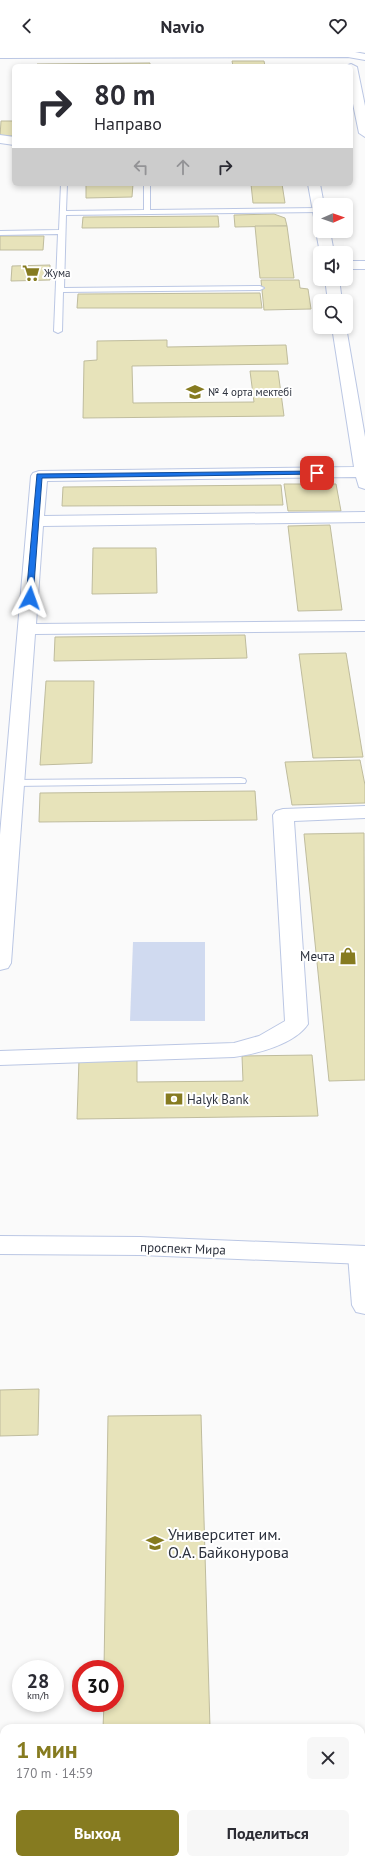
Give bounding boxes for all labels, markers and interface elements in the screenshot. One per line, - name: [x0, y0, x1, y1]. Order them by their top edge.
- icon: back: [16, 15, 38, 37]
- text: Navio: [161, 15, 204, 38]
- icon: heart: [327, 15, 349, 37]
- text: 80 m: [94, 76, 155, 113]
- icon: right: [28, 80, 80, 132]
- text: Направо: [94, 112, 162, 135]
- icon: left: [130, 156, 152, 178]
- icon: ahead: [172, 156, 194, 178]
- icon: right: [214, 156, 236, 178]
- north arrow: [313, 198, 353, 238]
- map controls: [313, 198, 353, 334]
- button: sound: [313, 246, 353, 286]
- supermarket icon: Жума: [21, 263, 41, 283]
- place label: Жума: [43, 266, 71, 280]
- button: search: [313, 294, 353, 334]
- school or university icon: № 4 орта мектебі: [185, 382, 205, 402]
- place label: № 4 орта мектебі: [208, 385, 292, 399]
- pin: [300, 456, 334, 490]
- icon: arrive: [306, 462, 328, 484]
- position arrow: [9, 577, 51, 619]
- shop icon: Мечта: [338, 946, 358, 966]
- place label: Мечта: [300, 948, 335, 965]
- bank icon: Halyk Bank: [164, 1089, 184, 1109]
- place label: Halyk Bank: [187, 1091, 249, 1108]
- street label: проспект Мира: [140, 1239, 226, 1258]
- place label: Университет им. О.А. Байконурова: [168, 1524, 289, 1562]
- school or university icon: Университет им. О.А. Байконурова: [145, 1533, 165, 1553]
- speed limit sign: 30: [72, 1660, 124, 1712]
- text: 28: [27, 1668, 49, 1694]
- text: km/h: [27, 1689, 49, 1702]
- text: 1 мин: [16, 1734, 78, 1765]
- button: close: [307, 1737, 349, 1779]
- text: 170 m · 14:59: [16, 1765, 93, 1782]
- button: Выход: [16, 1810, 179, 1856]
- button: Поделиться: [187, 1810, 349, 1856]

